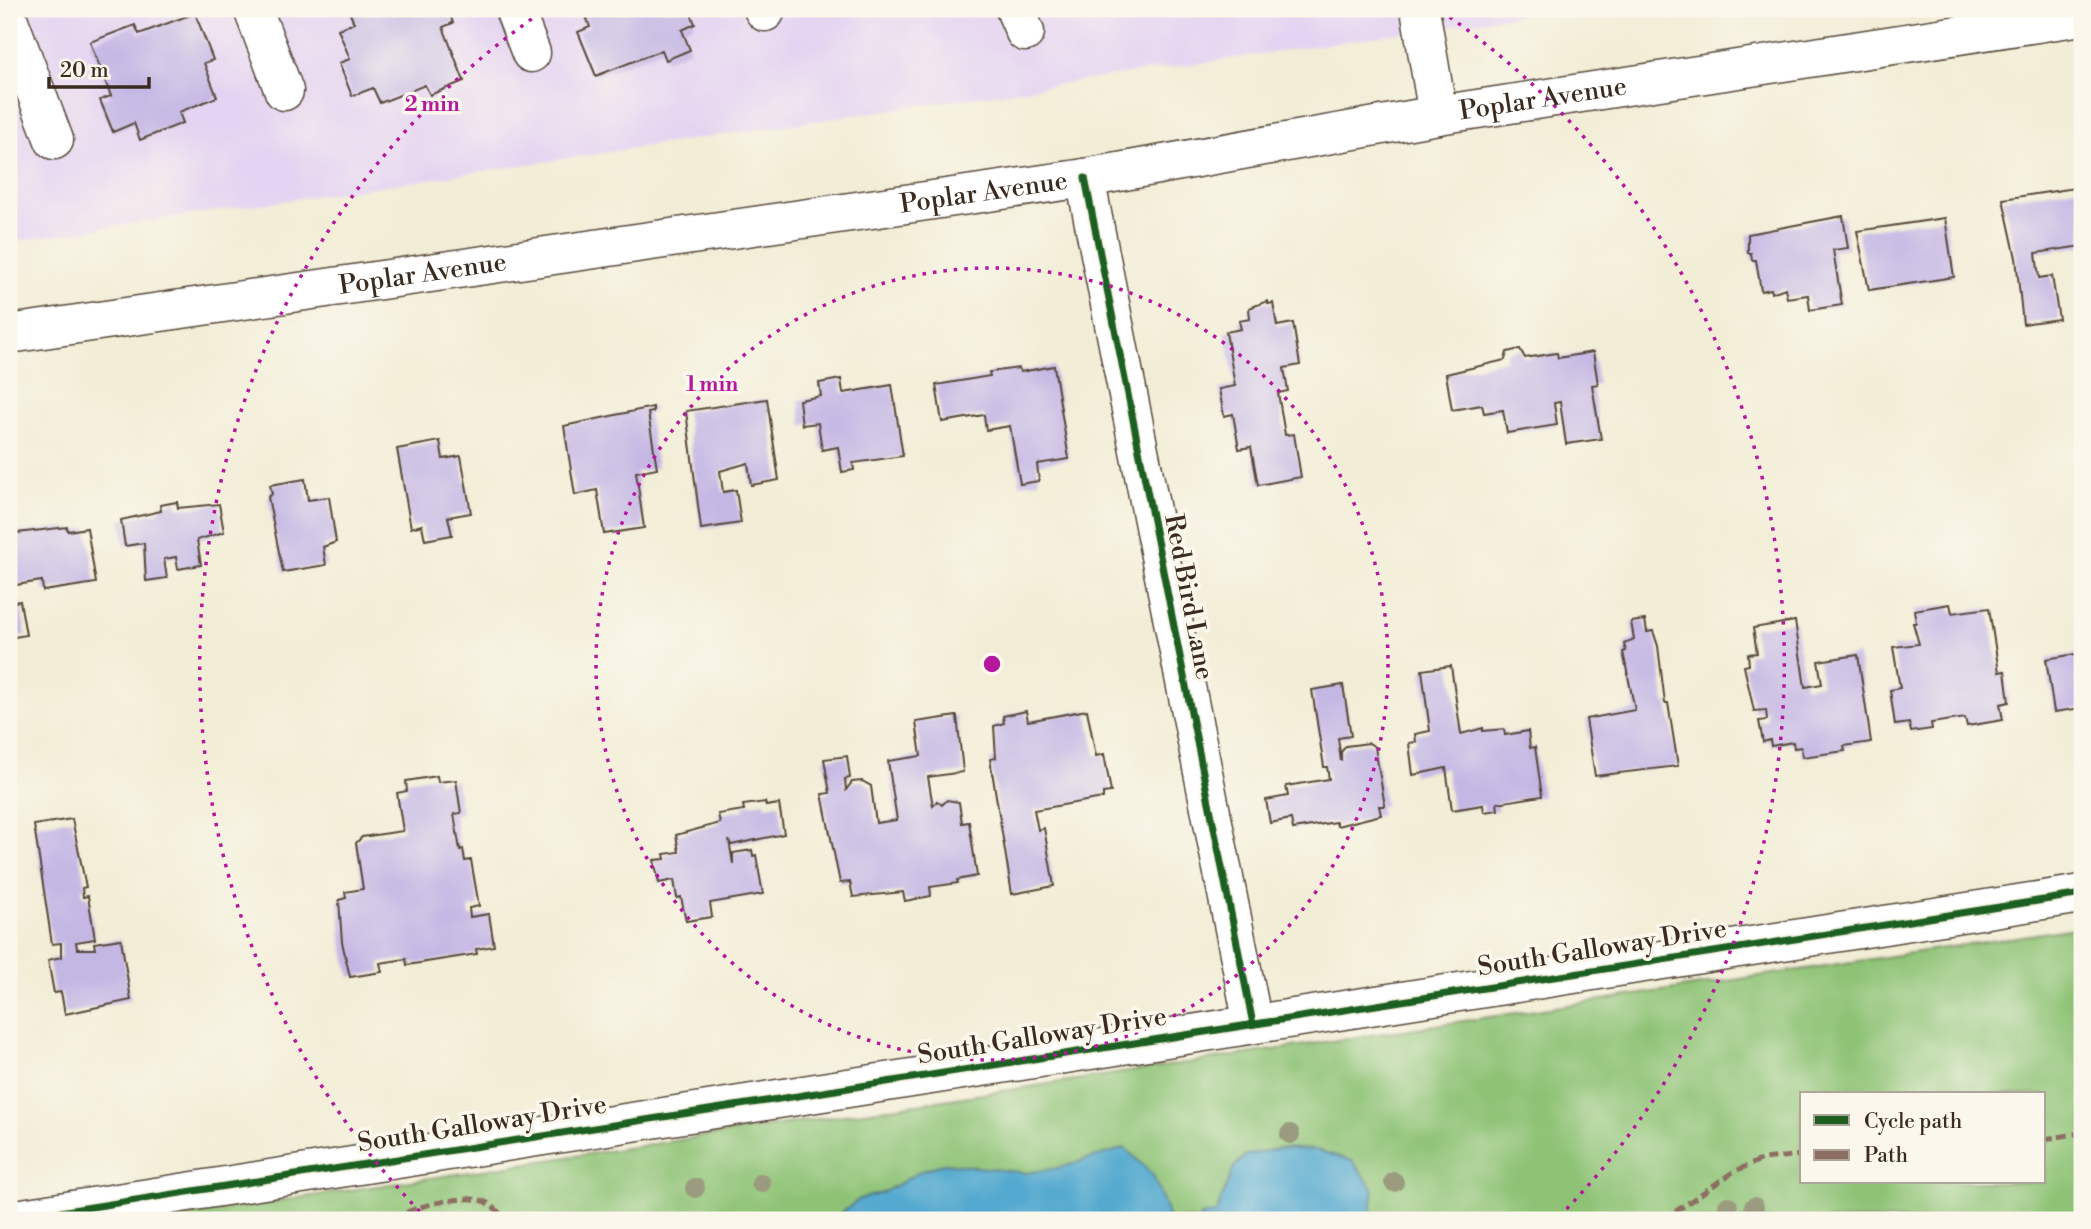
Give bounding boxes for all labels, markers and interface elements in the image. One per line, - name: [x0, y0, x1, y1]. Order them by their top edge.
- scale bar: [49, 46, 149, 90]
- text: 20 m: [60, 58, 109, 84]
- street label: Poplar Avenue: [1457, 70, 1629, 128]
- text: 2 min: [404, 92, 460, 118]
- street label: Poplar Avenue: [898, 165, 1070, 221]
- street label: Poplar Avenue: [337, 246, 509, 302]
- text: 1 min: [686, 372, 738, 398]
- street label: Red Bird Lane: [1157, 511, 1221, 683]
- centre of rings: [980, 652, 1004, 676]
- street label: South Galloway Drive: [1475, 913, 1729, 983]
- street label: South Galloway Drive: [915, 1001, 1169, 1071]
- street label: South Galloway Drive: [355, 1089, 609, 1159]
- legend: [1800, 1092, 2046, 1184]
- text: Cycle path: [1864, 1109, 1963, 1135]
- text: Path: [1864, 1143, 1909, 1169]

